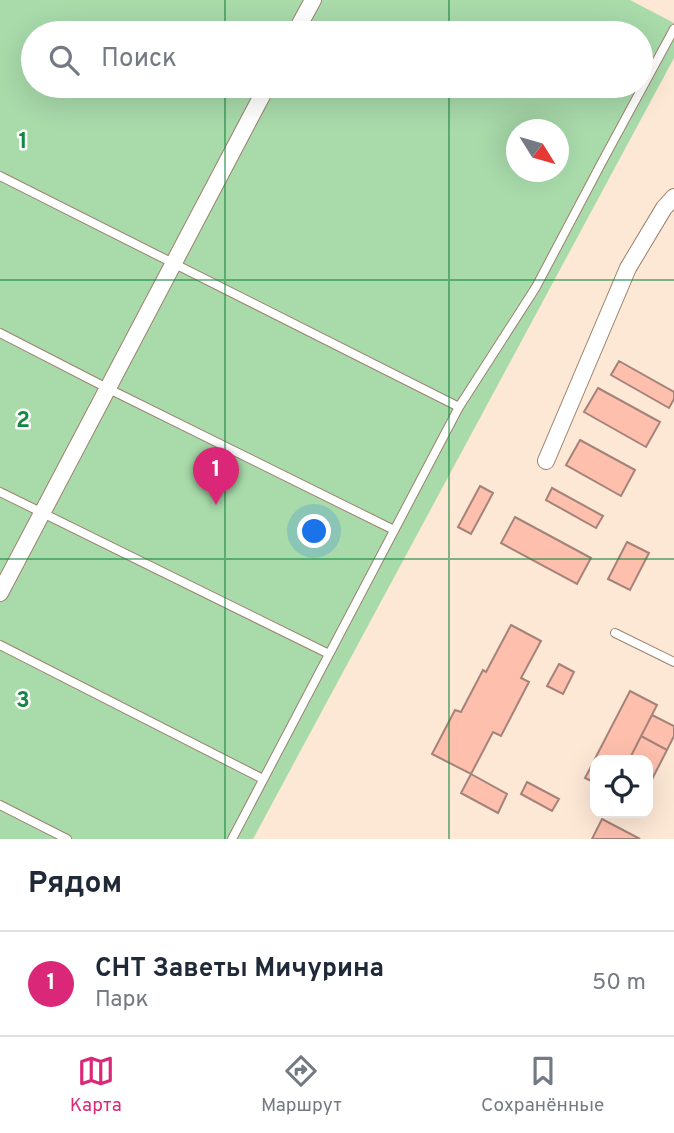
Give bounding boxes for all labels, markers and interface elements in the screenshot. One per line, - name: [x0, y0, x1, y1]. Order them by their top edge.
- search box: [21, 21, 653, 98]
- icon: search: [45, 41, 83, 79]
- text: Поиск: [101, 43, 177, 76]
- north arrow: [506, 119, 569, 182]
- text: 1: [18, 128, 28, 157]
- text: 2: [16, 407, 30, 436]
- pin: 1: [193, 447, 239, 505]
- your location: [297, 514, 331, 548]
- text: 3: [16, 687, 30, 716]
- map controls: [590, 755, 653, 818]
- button: locate: [590, 755, 653, 818]
- text: Рядом: [28, 866, 122, 903]
- text: СНТ Заветы Мичурина: [95, 953, 384, 986]
- text: 1: [46, 969, 56, 998]
- text: 50 m: [592, 969, 646, 998]
- text: Парк: [95, 986, 149, 1015]
- tab: Карта: [70, 1052, 122, 1118]
- tab: Маршрут: [261, 1052, 342, 1118]
- tab: Сохранённые: [481, 1052, 604, 1118]

